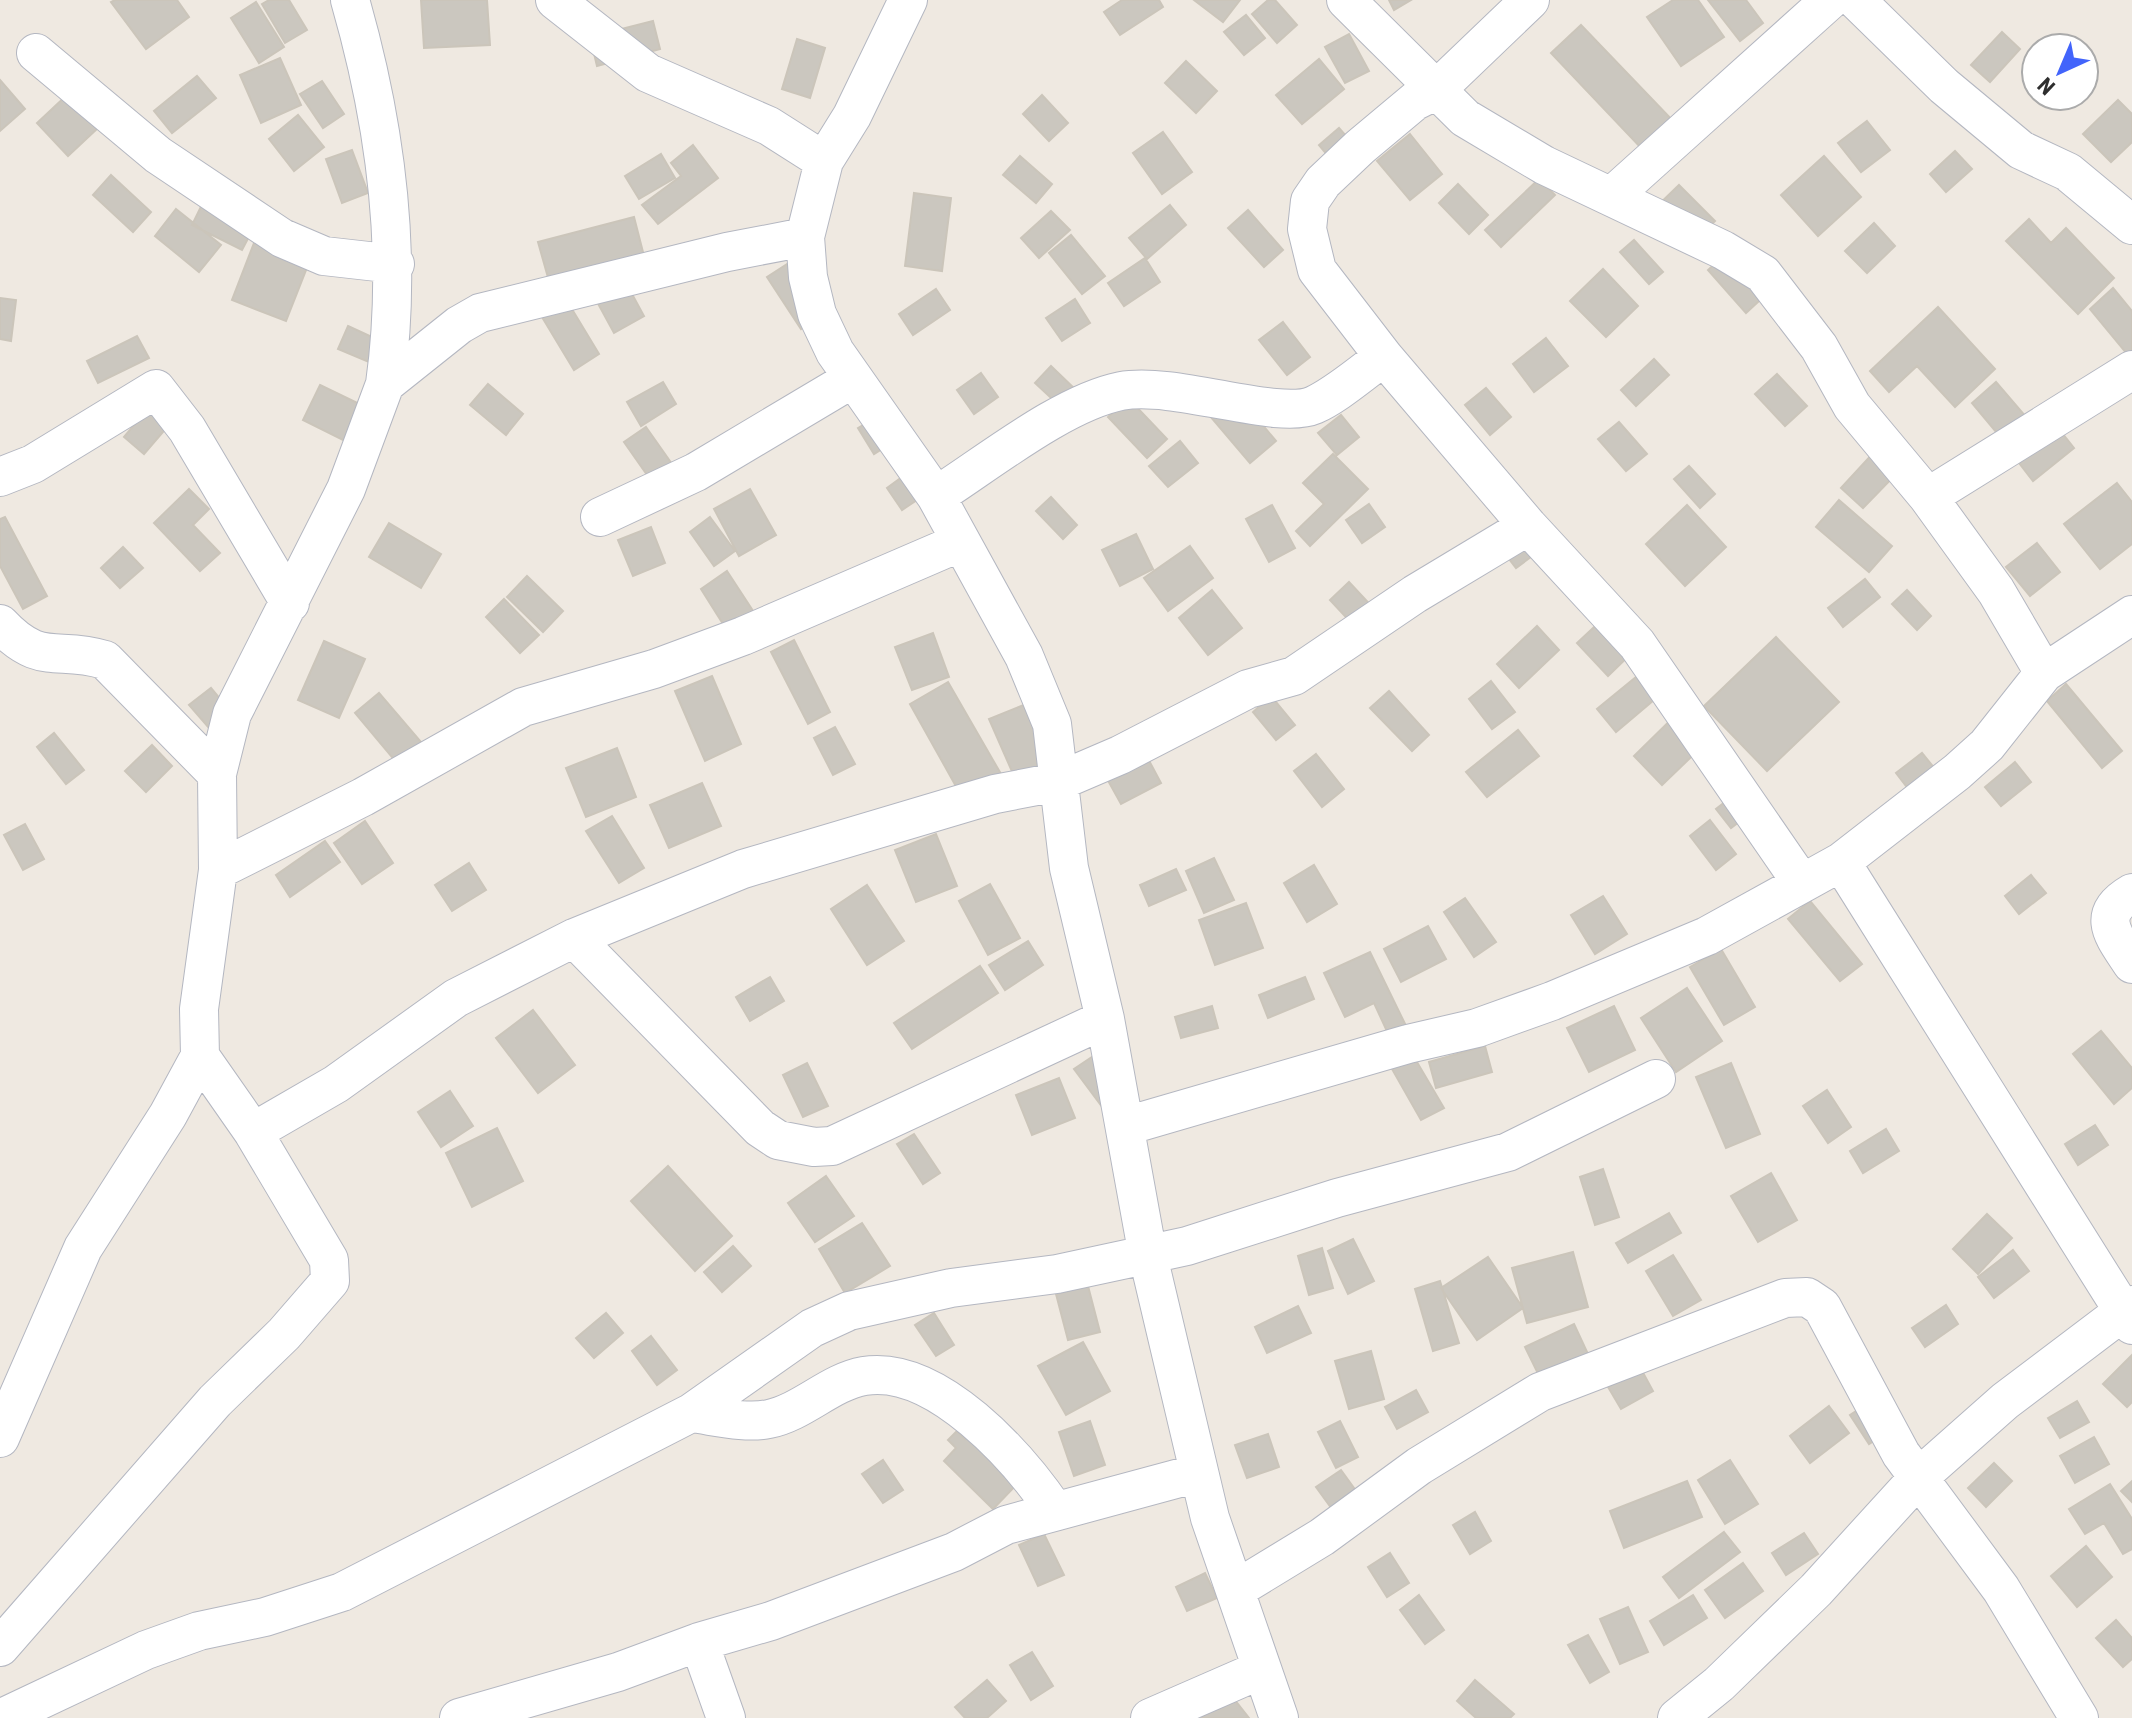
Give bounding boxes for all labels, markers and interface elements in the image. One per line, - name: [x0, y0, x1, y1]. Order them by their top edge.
- north arrow: [2020, 32, 2100, 112]
- text: N: [2033, 72, 2060, 100]

